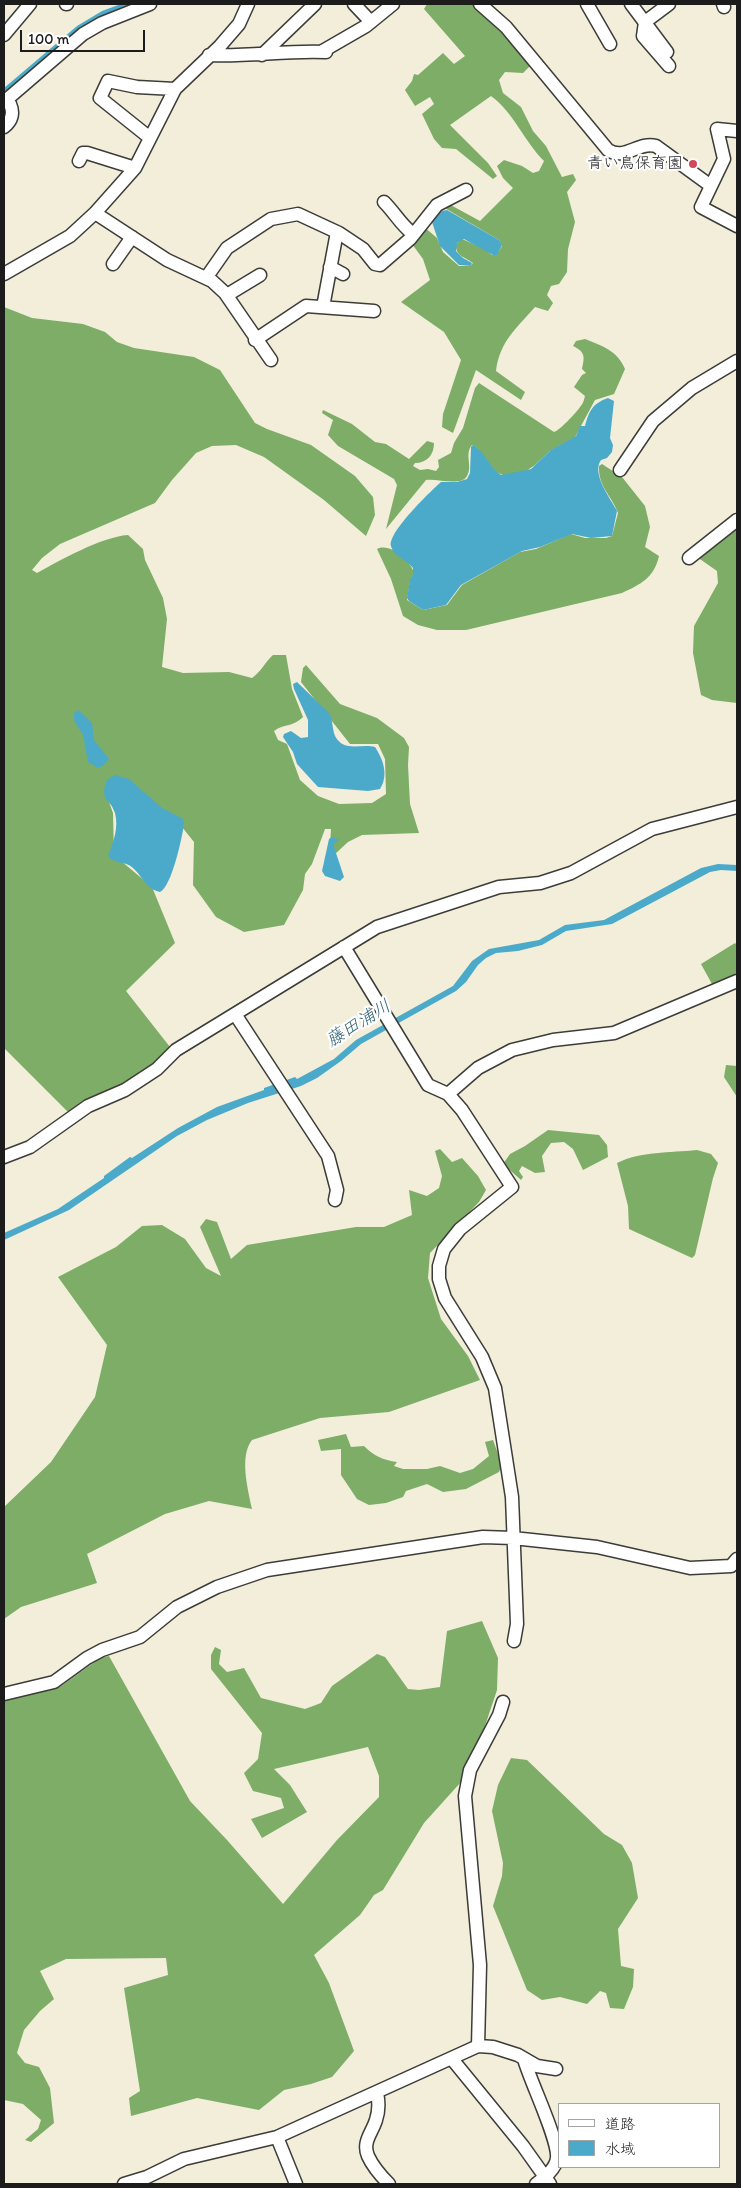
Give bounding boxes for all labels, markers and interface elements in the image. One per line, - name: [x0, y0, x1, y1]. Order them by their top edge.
- scale bar: [22, 20, 148, 52]
- text: 100 m: [28, 30, 69, 48]
- place label: 青い鳥保育園: [587, 154, 683, 174]
- marker: 青い鳥保育園: [687, 158, 699, 170]
- water label: 藤田浦川: [323, 996, 395, 1052]
- legend: [558, 2103, 721, 2168]
- text: 道路: [605, 2115, 635, 2133]
- text: 水域: [605, 2140, 635, 2158]

